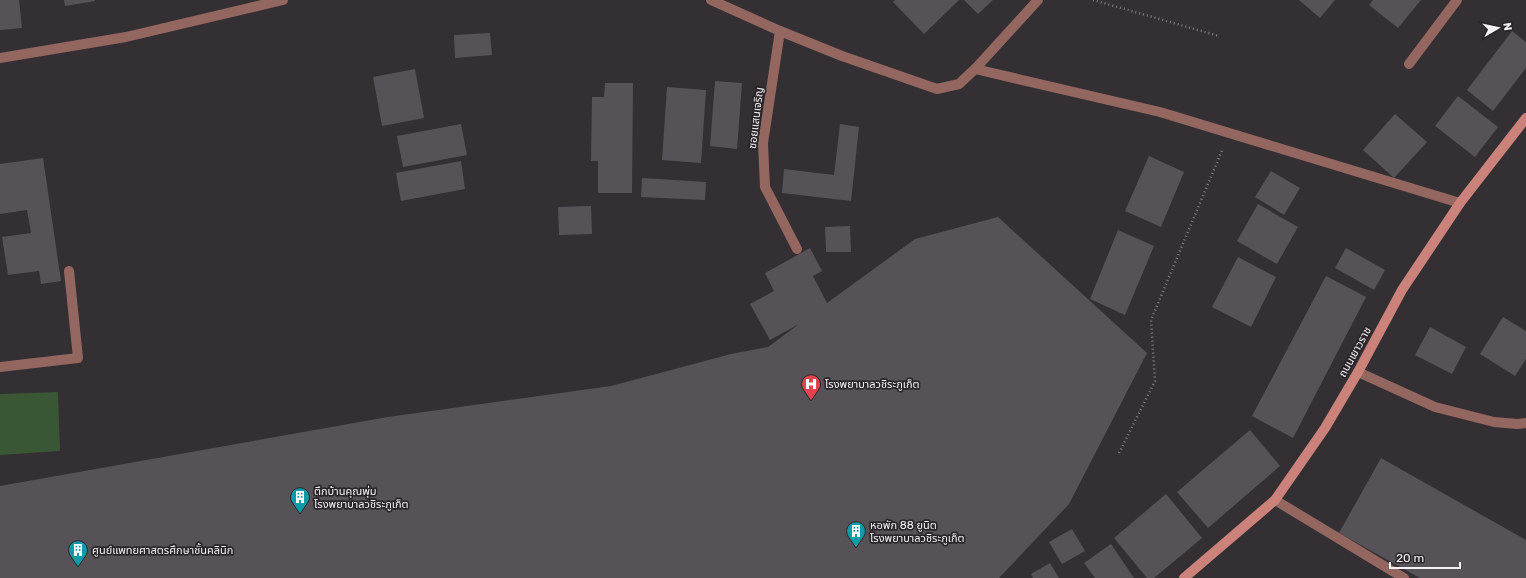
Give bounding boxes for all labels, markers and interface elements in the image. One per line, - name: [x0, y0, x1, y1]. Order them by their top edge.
- north arrow: [1478, 8, 1518, 48]
- text: N: [1500, 22, 1514, 32]
- street label: ซอยแสนเจริญ: [746, 86, 766, 150]
- street label: ถนนเยาวราช: [1336, 325, 1374, 379]
- hospital icon: โรงพยาบาลวชิระภูเก็ต: [800, 373, 822, 401]
- place label: โรงพยาบาลวชิระภูเก็ต: [825, 378, 920, 391]
- place label: ตึกบ้านคุณพุ่ม โรงพยาบาลวชิระภูเก็ต: [314, 485, 409, 511]
- building icon: ตึกบ้านคุณพุ่ม โรงพยาบาลวชิระภูเก็ต: [289, 486, 311, 514]
- place label: หอพัก 88 ยูนิต โรงพยาบาลวชิระภูเก็ต: [870, 519, 965, 545]
- building icon: หอพัก 88 ยูนิต โรงพยาบาลวชิระภูเก็ต: [845, 520, 867, 548]
- building icon: ศูนย์แพทยศาสตรศึกษาชั้นคลินิก: [67, 539, 89, 567]
- place label: ศูนย์แพทยศาสตรศึกษาชั้นคลินิก: [92, 542, 233, 557]
- scale bar: [1390, 544, 1460, 570]
- text: 20 m: [1396, 551, 1424, 565]

